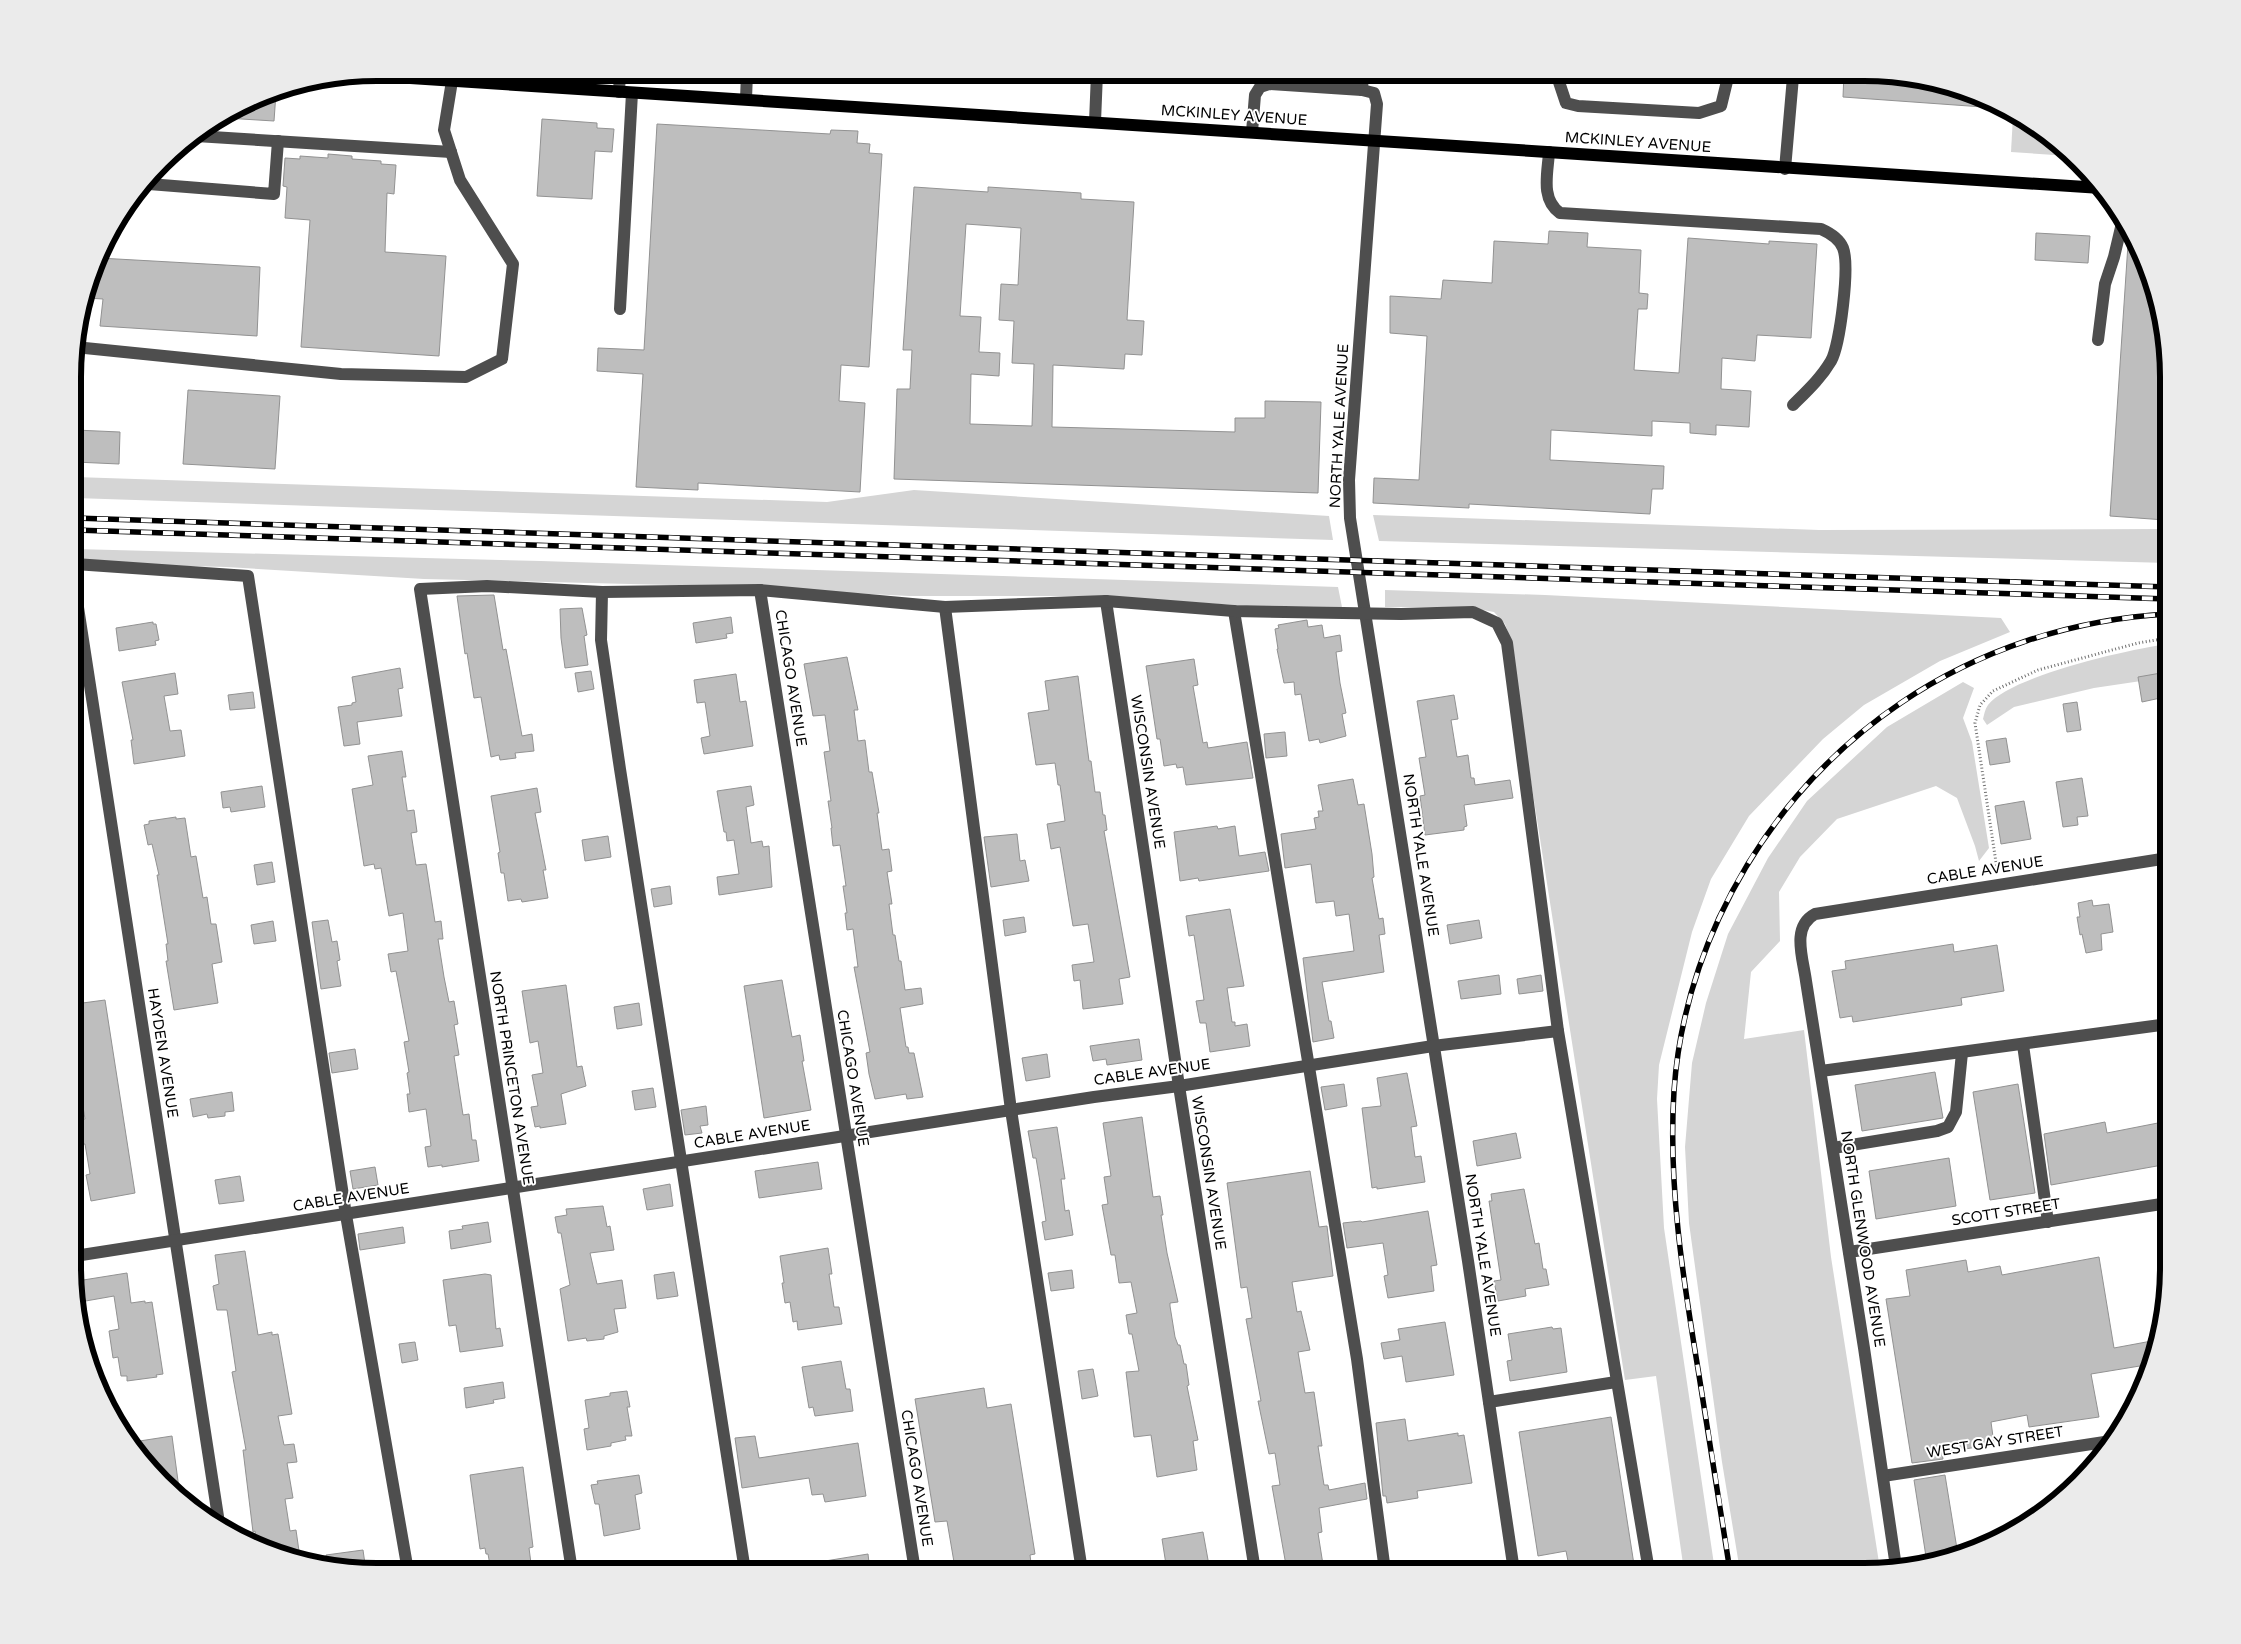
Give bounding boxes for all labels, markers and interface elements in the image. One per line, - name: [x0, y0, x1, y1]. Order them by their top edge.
- street label: MCKINLEY AVENUE: [1160, 101, 1308, 129]
- street label: MCKINLEY AVENUE: [1564, 128, 1712, 156]
- street label: NORTH YALE AVENUE: [1326, 343, 1352, 509]
- street label: CHICAGO AVENUE: [771, 608, 811, 748]
- street label: WISCONSIN AVENUE: [1127, 694, 1169, 850]
- street label: NORTH YALE AVENUE: [1399, 772, 1443, 938]
- street label: CABLE AVENUE: [1926, 852, 2044, 888]
- street label: NORTH PRINCETON AVENUE: [486, 970, 538, 1186]
- street label: HAYDEN AVENUE: [144, 987, 182, 1119]
- street label: CHICAGO AVENUE: [833, 1008, 873, 1148]
- street label: CABLE AVENUE: [1093, 1055, 1211, 1089]
- street label: WISCONSIN AVENUE: [1188, 1095, 1230, 1251]
- street label: CABLE AVENUE: [693, 1116, 811, 1152]
- street label: NORTH GLENWOOD AVENUE: [1837, 1129, 1889, 1349]
- street label: NORTH YALE AVENUE: [1461, 1172, 1505, 1338]
- street label: CABLE AVENUE: [292, 1179, 410, 1215]
- street label: SCOTT STREET: [1950, 1195, 2062, 1229]
- street label: CHICAGO AVENUE: [897, 1408, 937, 1548]
- street label: WEST GAY STREET: [1925, 1422, 2065, 1462]

